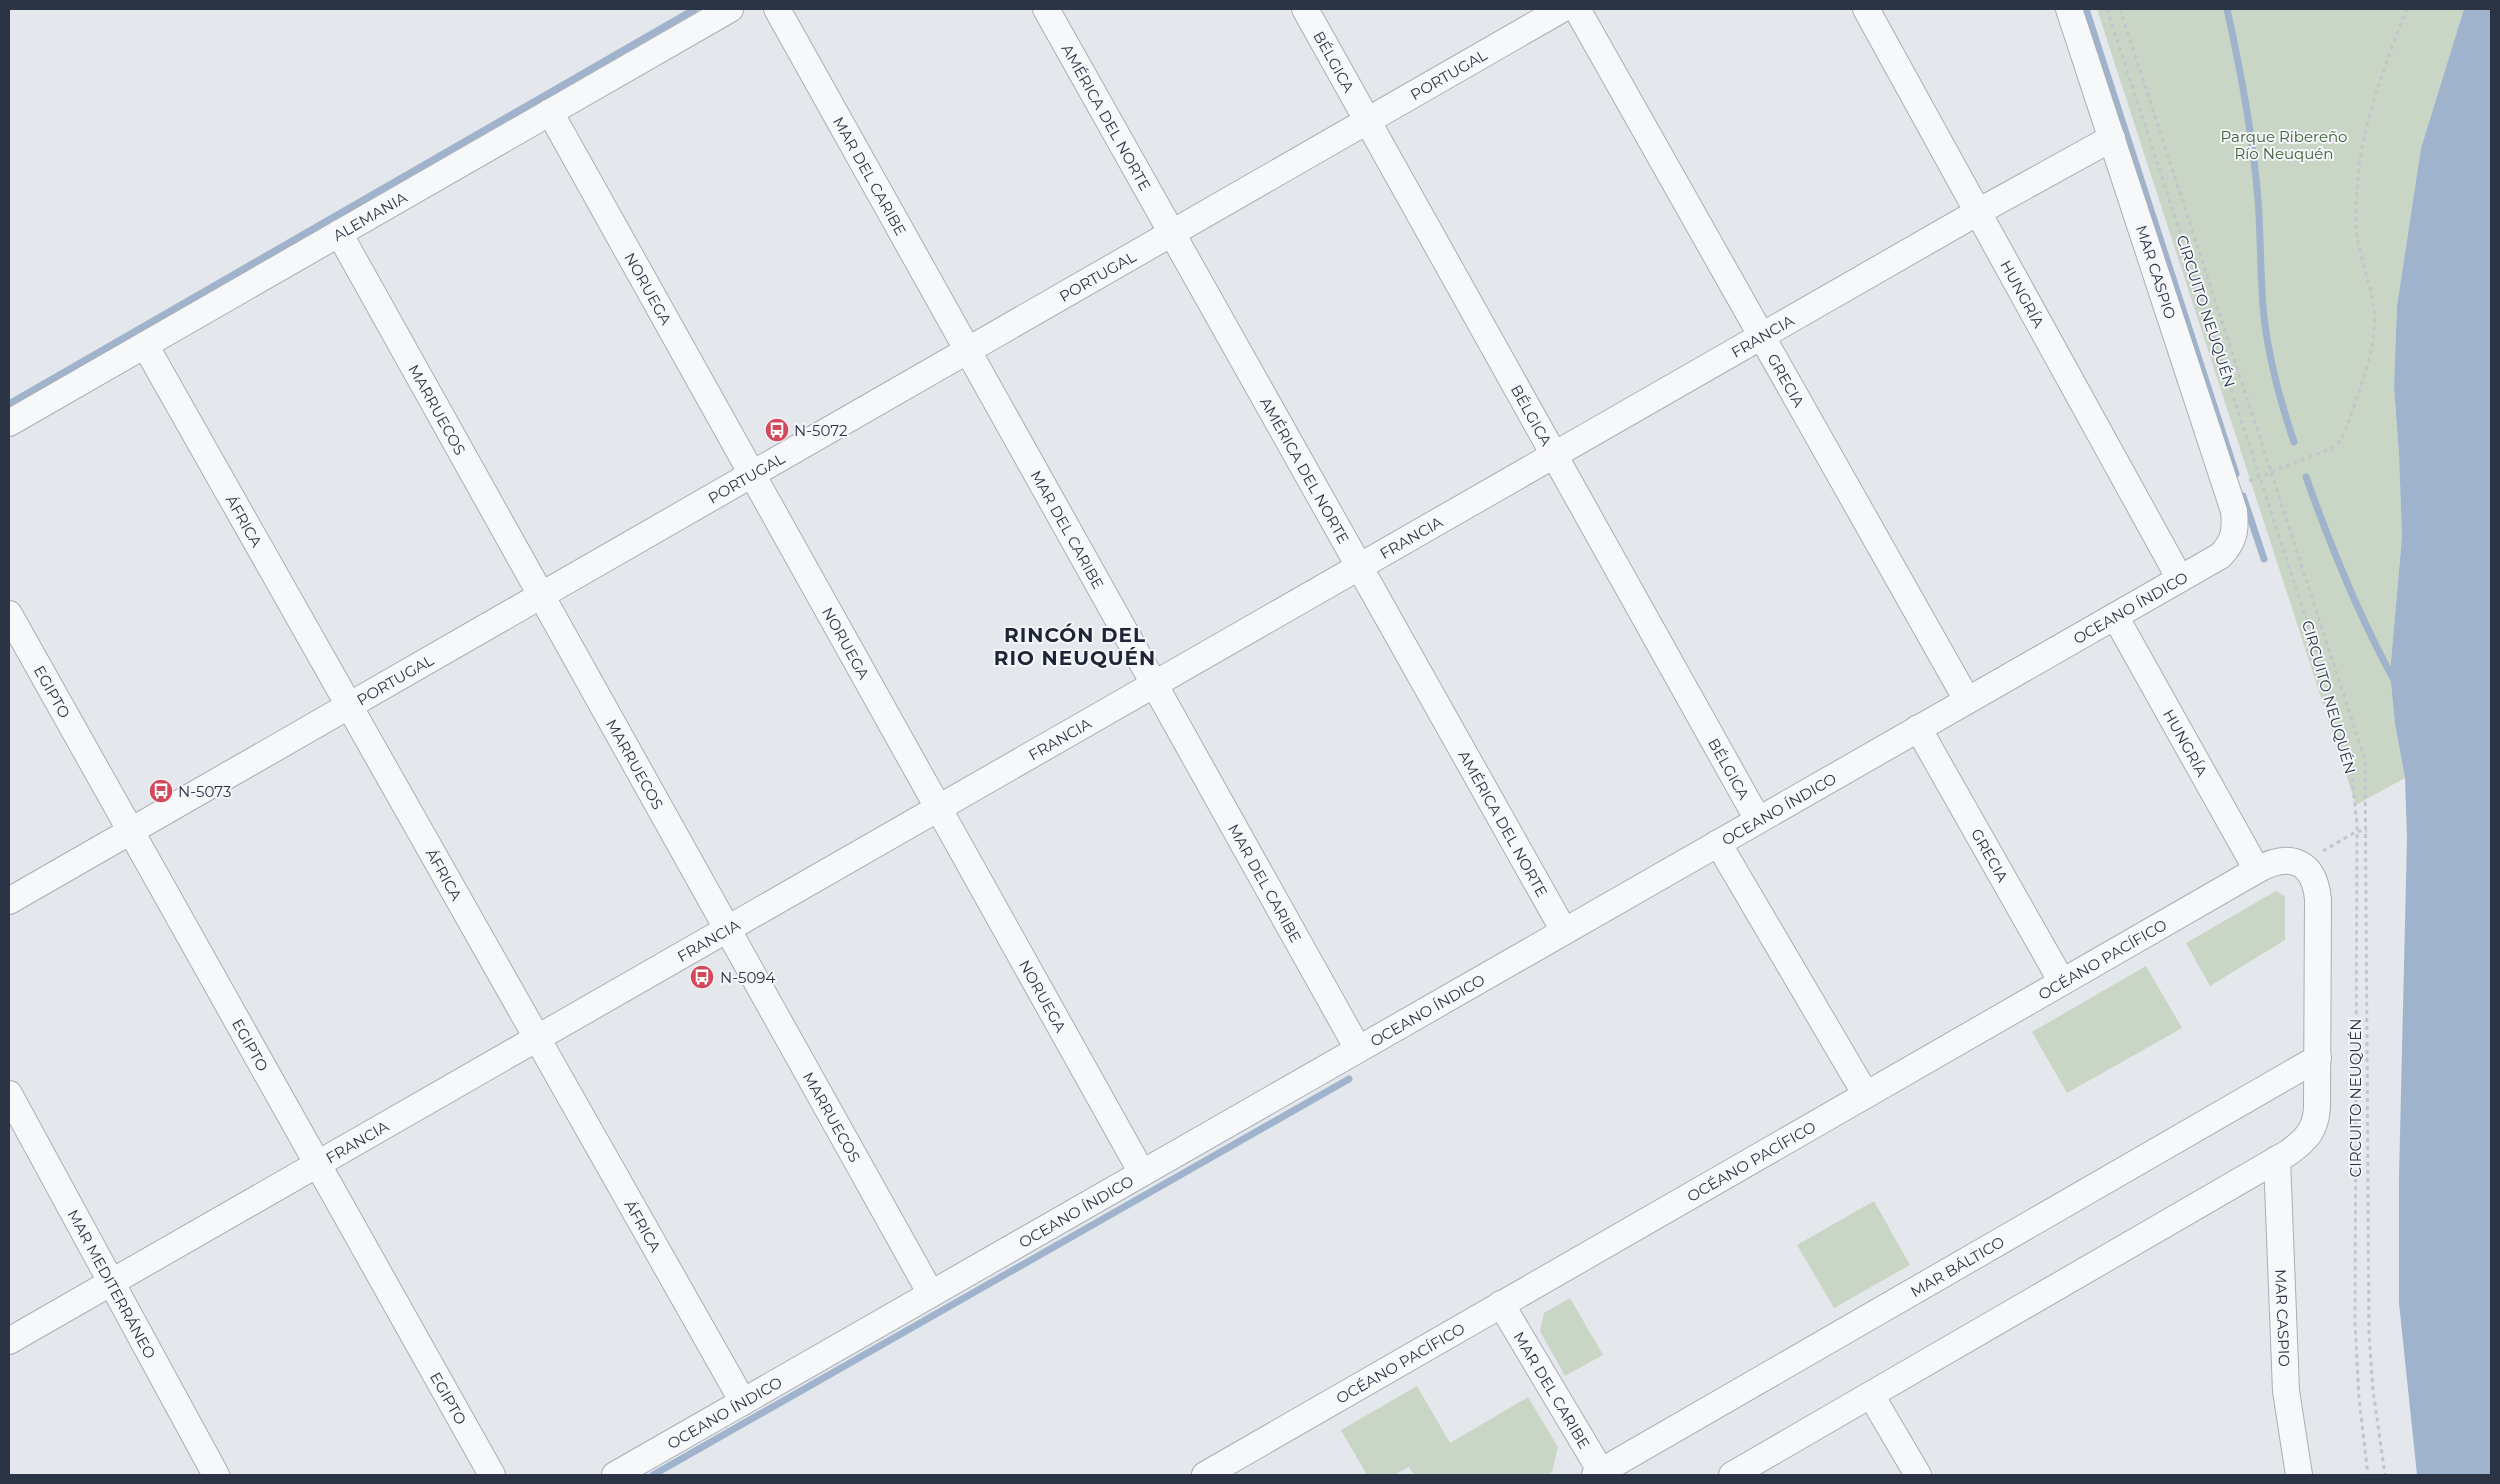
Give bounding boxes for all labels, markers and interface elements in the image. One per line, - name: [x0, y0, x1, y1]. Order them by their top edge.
- street label: BÉLGICA: [1310, 27, 1359, 96]
- street label: AMÉRICA DEL NORTE: [1058, 41, 1155, 194]
- street label: PORTUGAL: [1407, 45, 1490, 104]
- street label: MAR DEL CARIBE: [829, 113, 911, 238]
- park label: Parque Ribereño Río Neuquén: [2221, 127, 2348, 163]
- street label: ALEMANIA: [329, 187, 410, 245]
- street label: MAR CASPIO: [2132, 222, 2180, 322]
- street label: CIRCUITO NEUQUÉN: [2172, 233, 2240, 389]
- street label: PORTUGAL: [1055, 246, 1139, 305]
- street label: NORUEGA: [621, 249, 676, 328]
- street label: HUNGRÍA: [1997, 257, 2049, 331]
- street label: FRANCIA: [1727, 310, 1797, 361]
- street label: GRECIA: [1764, 350, 1809, 410]
- street label: MARRUECOS: [405, 361, 470, 458]
- street label: BÉLGICA: [1507, 381, 1557, 449]
- street label: AMÉRICA DEL NORTE: [1256, 394, 1354, 547]
- bus stop icon: N-5072: [764, 417, 790, 443]
- place label: N-5072: [794, 421, 848, 440]
- street label: PORTUGAL: [704, 448, 788, 507]
- street label: MAR DEL CARIBE: [1027, 467, 1108, 592]
- street label: ÁFRICA: [222, 491, 267, 550]
- street label: FRANCIA: [1376, 512, 1446, 563]
- street label: OCEANO ÍNDICO: [2069, 567, 2191, 648]
- street label: NORUEGA: [818, 603, 874, 683]
- street label: CIRCUITO NEUQUÉN: [2298, 618, 2360, 776]
- district label: RINCÓN DEL RIO NEUQUÉN: [994, 623, 1156, 670]
- street label: PORTUGAL: [353, 650, 437, 709]
- street label: EGIPTO: [30, 662, 75, 721]
- street label: HUNGRÍA: [2159, 706, 2212, 780]
- street label: FRANCIA: [1025, 713, 1095, 764]
- street label: MARRUECOS: [602, 715, 668, 813]
- street label: BÉLGICA: [1705, 735, 1754, 803]
- street label: AMÉRICA DEL NORTE: [1455, 747, 1552, 900]
- street label: OCEANO ÍNDICO: [1718, 768, 1839, 849]
- bus stop icon: N-5073: [148, 778, 174, 804]
- place label: N-5073: [178, 782, 231, 801]
- street label: MAR DEL CARIBE: [1224, 820, 1306, 946]
- street label: GRECIA: [1967, 825, 2013, 885]
- street label: ÁFRICA: [422, 845, 467, 904]
- street label: FRANCIA: [673, 914, 743, 966]
- street label: OCÉANO PACÍFICO: [2034, 915, 2170, 1004]
- street label: NORUEGA: [1015, 956, 1071, 1035]
- bus stop icon: N-5094: [689, 964, 715, 990]
- place label: N-5094: [720, 968, 775, 987]
- street label: OCEANO ÍNDICO: [1367, 970, 1488, 1050]
- street label: EGIPTO: [228, 1015, 273, 1075]
- street label: CIRCUITO NEUQUÉN: [2346, 1019, 2365, 1177]
- street label: MARRUECOS: [799, 1068, 865, 1165]
- street label: FRANCIA: [322, 1116, 392, 1167]
- street label: OCÉANO PACÍFICO: [1683, 1116, 1819, 1205]
- street label: OCEANO ÍNDICO: [1015, 1171, 1137, 1251]
- street label: ÁFRICA: [621, 1196, 666, 1255]
- street label: MAR MEDITERRÁNEO: [64, 1206, 160, 1362]
- street label: MAR BÁLTICO: [1907, 1232, 2008, 1301]
- street label: MAR CASPIO: [2272, 1269, 2295, 1367]
- street label: OCÉANO PACÍFICO: [1332, 1318, 1468, 1407]
- street label: MAR DEL CARIBE: [1510, 1328, 1594, 1452]
- street label: EGIPTO: [427, 1368, 471, 1428]
- street label: OCEANO ÍNDICO: [664, 1372, 785, 1453]

